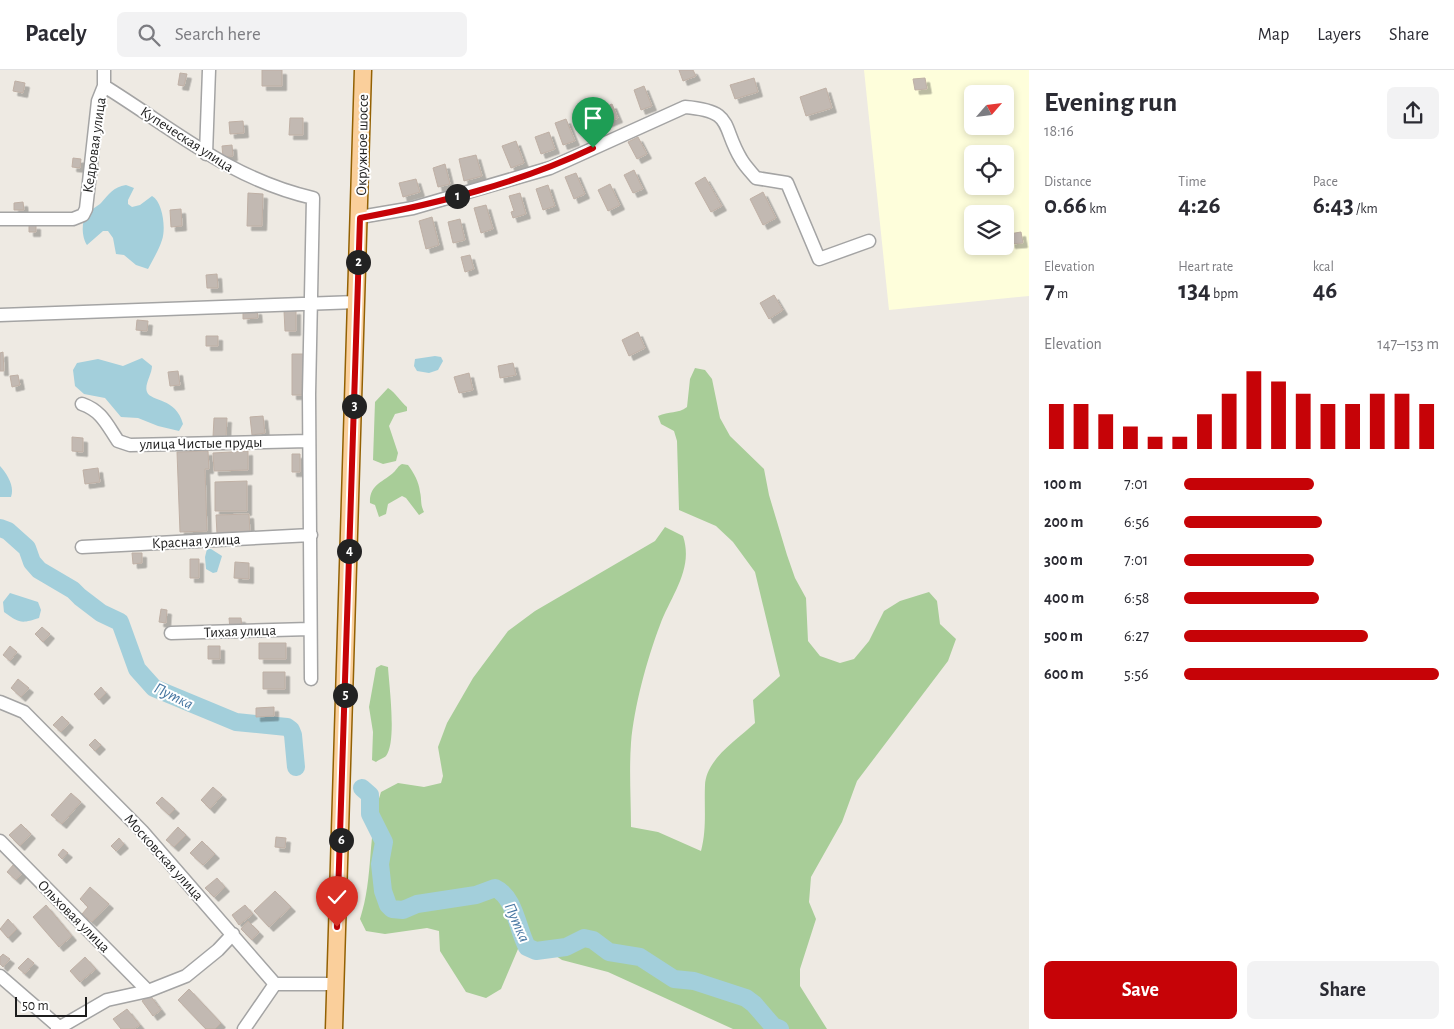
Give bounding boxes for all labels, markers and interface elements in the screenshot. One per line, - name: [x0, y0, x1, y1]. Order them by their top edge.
- search box: [117, 12, 467, 57]
- icon: search: [135, 21, 163, 49]
- text: Pacely: [25, 22, 87, 46]
- text: Search here: [175, 25, 261, 44]
- text: Map: [1258, 26, 1289, 44]
- text: Layers: [1317, 26, 1361, 44]
- text: Share: [1389, 26, 1429, 44]
- north arrow: [964, 85, 1014, 135]
- map controls: [964, 85, 1014, 255]
- button: share: [1387, 87, 1439, 139]
- text: Evening run: [1044, 89, 1177, 117]
- street label: Окружное шоссе: [354, 94, 371, 196]
- street label: Кедровая улица: [80, 96, 109, 194]
- pin: [572, 97, 614, 148]
- street label: Купеческая улица: [137, 104, 236, 175]
- icon: arrive: [579, 104, 607, 132]
- text: 18:16: [1044, 123, 1074, 139]
- button: locate: [964, 145, 1014, 195]
- text: Distance: [1044, 175, 1091, 189]
- text: Time: [1178, 175, 1206, 189]
- text: Pace: [1313, 175, 1338, 189]
- pin: 1: [444, 184, 470, 208]
- text: 1: [455, 189, 460, 203]
- text: 0.66: [1044, 193, 1087, 218]
- text: 4:26: [1178, 193, 1220, 218]
- text: 6:43: [1313, 193, 1354, 218]
- text: km: [1087, 202, 1107, 216]
- text: /km: [1354, 202, 1378, 216]
- button: layers: [964, 205, 1014, 255]
- pin: 2: [346, 250, 370, 274]
- text: 2: [355, 255, 362, 269]
- text: Elevation: [1044, 260, 1095, 274]
- text: Heart rate: [1178, 260, 1233, 274]
- text: kcal: [1313, 260, 1334, 274]
- text: 7: [1044, 278, 1055, 303]
- text: 134: [1178, 278, 1211, 303]
- text: 46: [1313, 278, 1337, 303]
- text: m: [1055, 287, 1068, 301]
- text: bpm: [1211, 287, 1238, 301]
- text: Elevation: [1044, 336, 1102, 352]
- text: 147–153 m: [1377, 336, 1439, 352]
- pin: 3: [342, 394, 366, 418]
- text: 3: [351, 399, 358, 413]
- street label: улица Чистые пруды: [138, 435, 263, 452]
- text: 100 m: [1044, 476, 1082, 492]
- text: 7:01: [1124, 476, 1148, 492]
- text: 200 m: [1044, 514, 1084, 530]
- text: 6:56: [1124, 514, 1149, 530]
- street label: Красная улица: [151, 532, 241, 551]
- pin: 4: [336, 538, 362, 564]
- text: 4: [346, 544, 353, 558]
- text: 300 m: [1044, 552, 1083, 568]
- text: 7:01: [1124, 552, 1148, 568]
- text: 400 m: [1044, 590, 1084, 606]
- text: 6:58: [1124, 590, 1149, 606]
- street label: Тихая улица: [204, 623, 277, 640]
- text: 500 m: [1044, 628, 1083, 644]
- text: 6:27: [1124, 628, 1149, 644]
- text: 600 m: [1044, 666, 1084, 682]
- text: 5:56: [1124, 666, 1149, 682]
- water label: Путка: [152, 680, 196, 712]
- pin: 5: [332, 682, 358, 708]
- text: 5: [342, 688, 349, 702]
- street label: Московская улица: [121, 811, 206, 903]
- pin: 6: [328, 828, 354, 852]
- text: 6: [338, 833, 345, 847]
- pin: [316, 876, 358, 927]
- street label: Ольховая улица: [35, 877, 113, 956]
- icon: check: [323, 883, 351, 911]
- water label: Путка: [501, 900, 533, 945]
- button: Save: [1044, 961, 1237, 1019]
- button: Share: [1247, 961, 1439, 1019]
- scale bar: [15, 994, 88, 1017]
- text: 50 m: [22, 999, 49, 1013]

